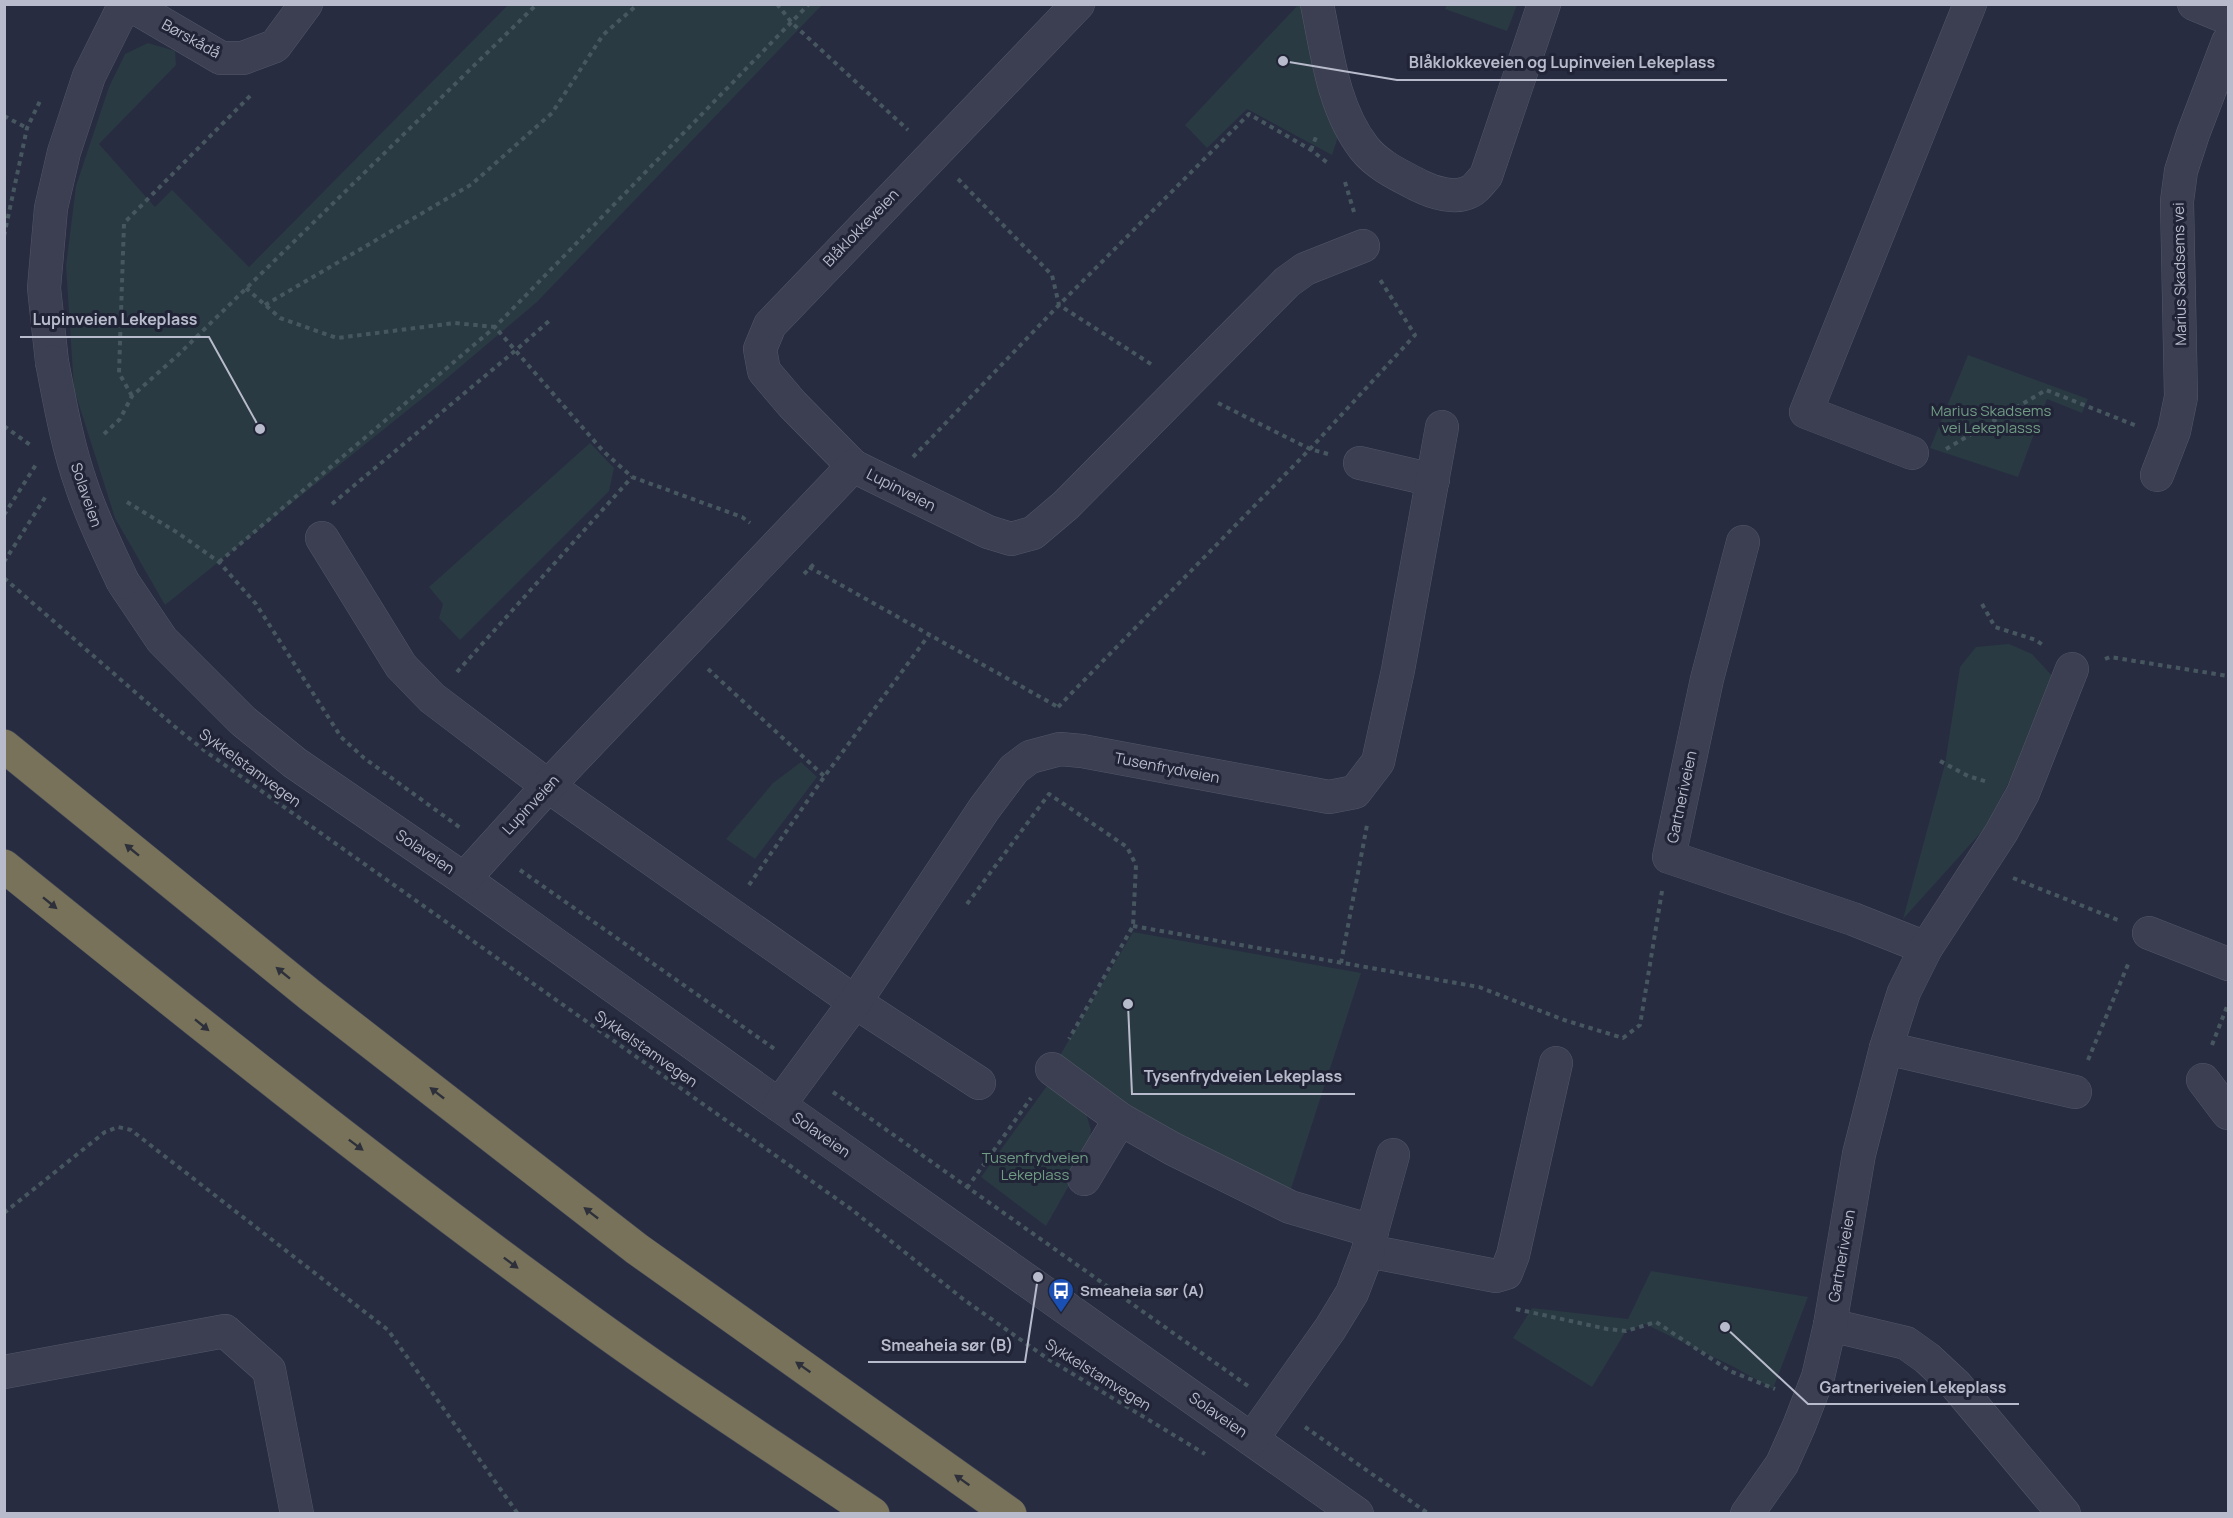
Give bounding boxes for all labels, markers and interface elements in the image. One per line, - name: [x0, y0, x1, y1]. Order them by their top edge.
- street label: Børskådå: [158, 14, 224, 63]
- callout: Blåklokkeveien og Lupinveien Lekeplass: [1397, 46, 1727, 80]
- text: Blåklokkeveien og Lupinveien Lekeplass: [1409, 51, 1716, 73]
- street label: Blåklokkeveien: [818, 184, 903, 271]
- street label: Marius Skadsems vei: [2168, 202, 2191, 346]
- callout: Lupinveien Lekeplass: [20, 303, 209, 337]
- text: Lupinveien Lekeplass: [32, 308, 198, 330]
- park label: Marius Skadsems vei Lekeplasss: [1931, 400, 2051, 438]
- street label: Solaveien: [66, 460, 107, 530]
- street label: Lupinveien: [863, 463, 939, 516]
- street label: Sykkelstamvegen: [195, 723, 306, 812]
- street label: Tusenfrydveien: [1113, 747, 1222, 788]
- street label: Gartneriveien: [1661, 749, 1702, 845]
- street label: Lupinveien: [497, 770, 564, 839]
- street label: Solaveien: [392, 824, 459, 879]
- one-way arrow: [124, 843, 140, 856]
- one-way arrow: [42, 896, 58, 909]
- one-way arrow: [276, 967, 291, 980]
- street label: Sykkelstamvegen: [591, 1005, 702, 1092]
- one-way arrow: [194, 1019, 210, 1032]
- callout: Tysenfrydveien Lekeplass: [1132, 1060, 1355, 1094]
- text: Tysenfrydveien Lekeplass: [1144, 1065, 1343, 1087]
- one-way arrow: [429, 1088, 444, 1100]
- street label: Solaveien: [788, 1107, 855, 1162]
- one-way arrow: [347, 1139, 363, 1151]
- park label: Tusenfrydveien Lekeplass: [982, 1147, 1088, 1185]
- one-way arrow: [583, 1207, 598, 1219]
- street label: Gartneriveien: [1823, 1208, 1860, 1304]
- one-way arrow: [504, 1256, 519, 1268]
- bus stop icon: Smeaheia sør (A): [1046, 1276, 1076, 1314]
- place label: Smeaheia sør (A): [1080, 1280, 1205, 1301]
- callout: Smeaheia sør (B): [868, 1328, 1025, 1362]
- text: Smeaheia sør (B): [881, 1334, 1013, 1356]
- street label: Sykkelstamvegen: [1041, 1334, 1155, 1416]
- one-way arrow: [795, 1362, 811, 1373]
- callout: Gartneriveien Lekeplass: [1808, 1370, 2019, 1404]
- text: Gartneriveien Lekeplass: [1820, 1376, 2007, 1398]
- street label: Solaveien: [1185, 1387, 1252, 1442]
- one-way arrow: [955, 1474, 971, 1486]

